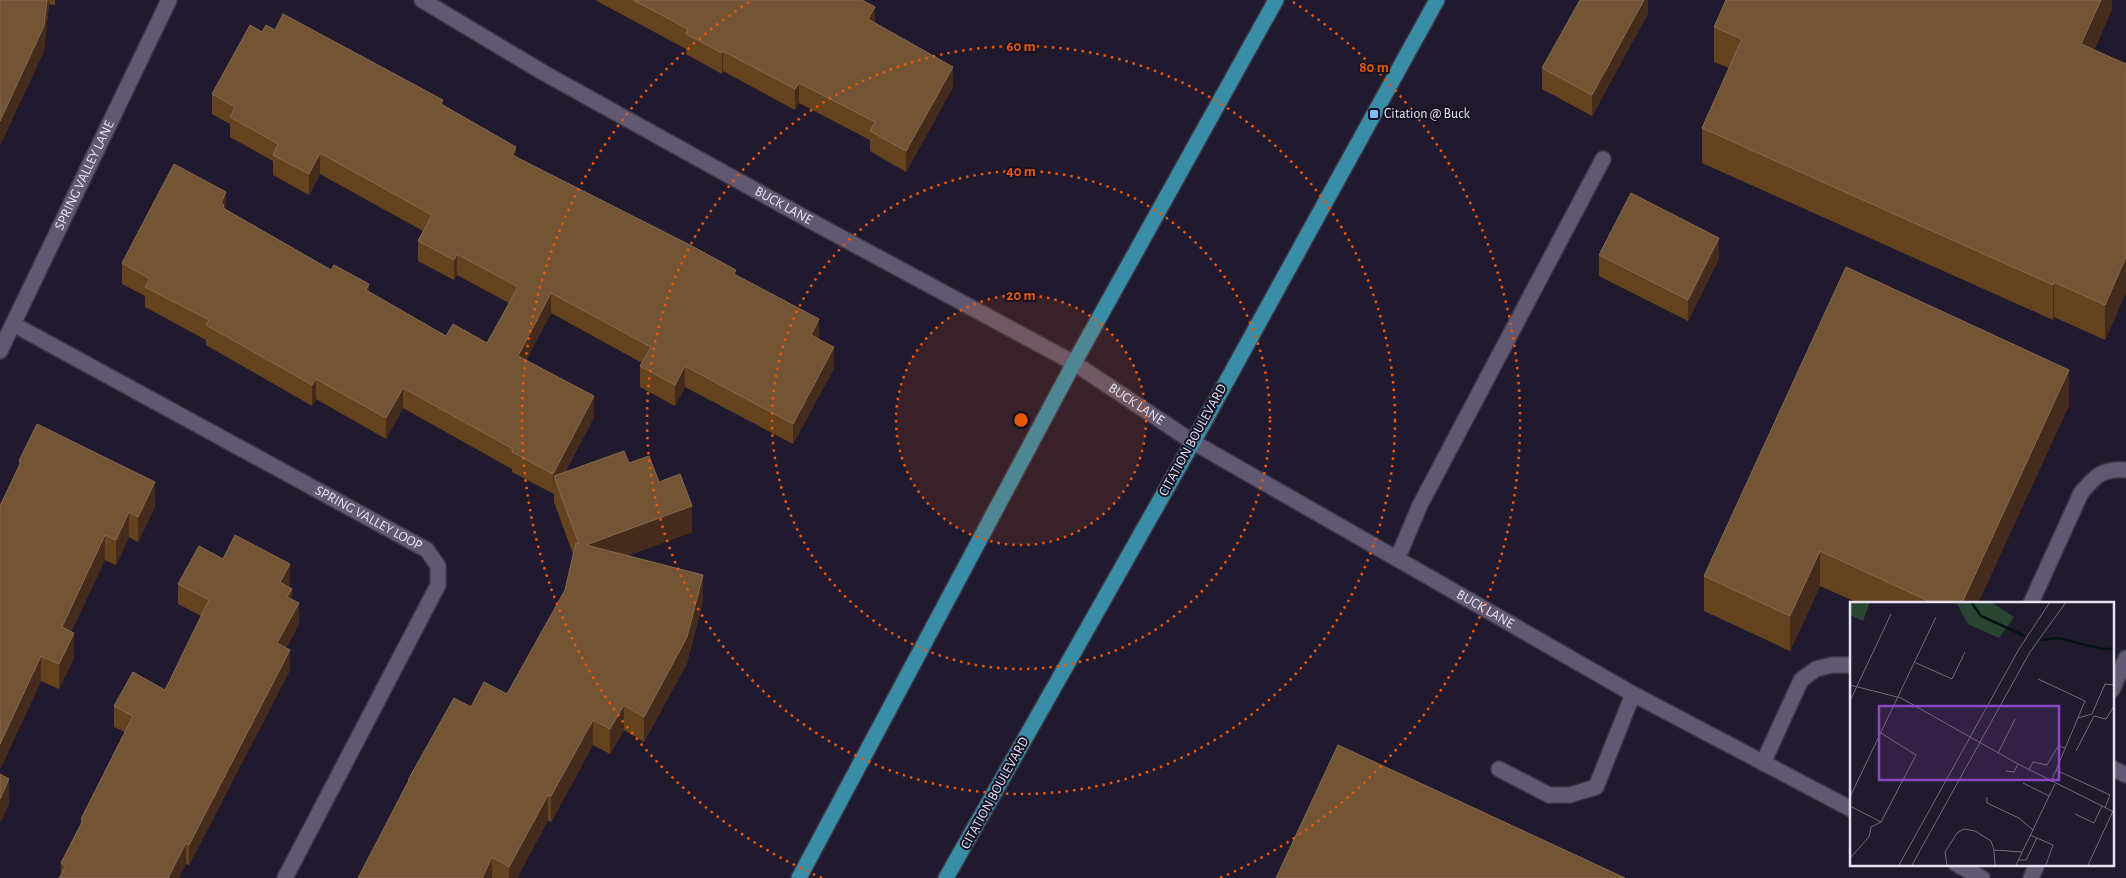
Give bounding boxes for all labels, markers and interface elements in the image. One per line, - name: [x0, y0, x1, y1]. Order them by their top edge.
- text: 60 m: [1006, 39, 1036, 54]
- text: 80 m: [1359, 60, 1389, 75]
- place label: Citation @ Buck: [1384, 107, 1471, 121]
- marker: Citation @ Buck: [1368, 108, 1380, 120]
- street label: SPRING VALLEY LANE: [52, 118, 117, 232]
- text: 40 m: [1006, 164, 1036, 179]
- street label: BUCK LANE: [752, 184, 815, 227]
- text: 20 m: [1006, 288, 1036, 303]
- street label: BUCK LANE: [1106, 381, 1167, 428]
- street label: CITATION BOULEVARD: [1156, 382, 1230, 498]
- centre of rings: [1012, 411, 1030, 429]
- street label: SPRING VALLEY LOOP: [313, 483, 424, 553]
- street label: BUCK LANE: [1454, 587, 1517, 631]
- inset map: [1850, 602, 2114, 866]
- street label: CITATION BOULEVARD: [958, 735, 1032, 851]

